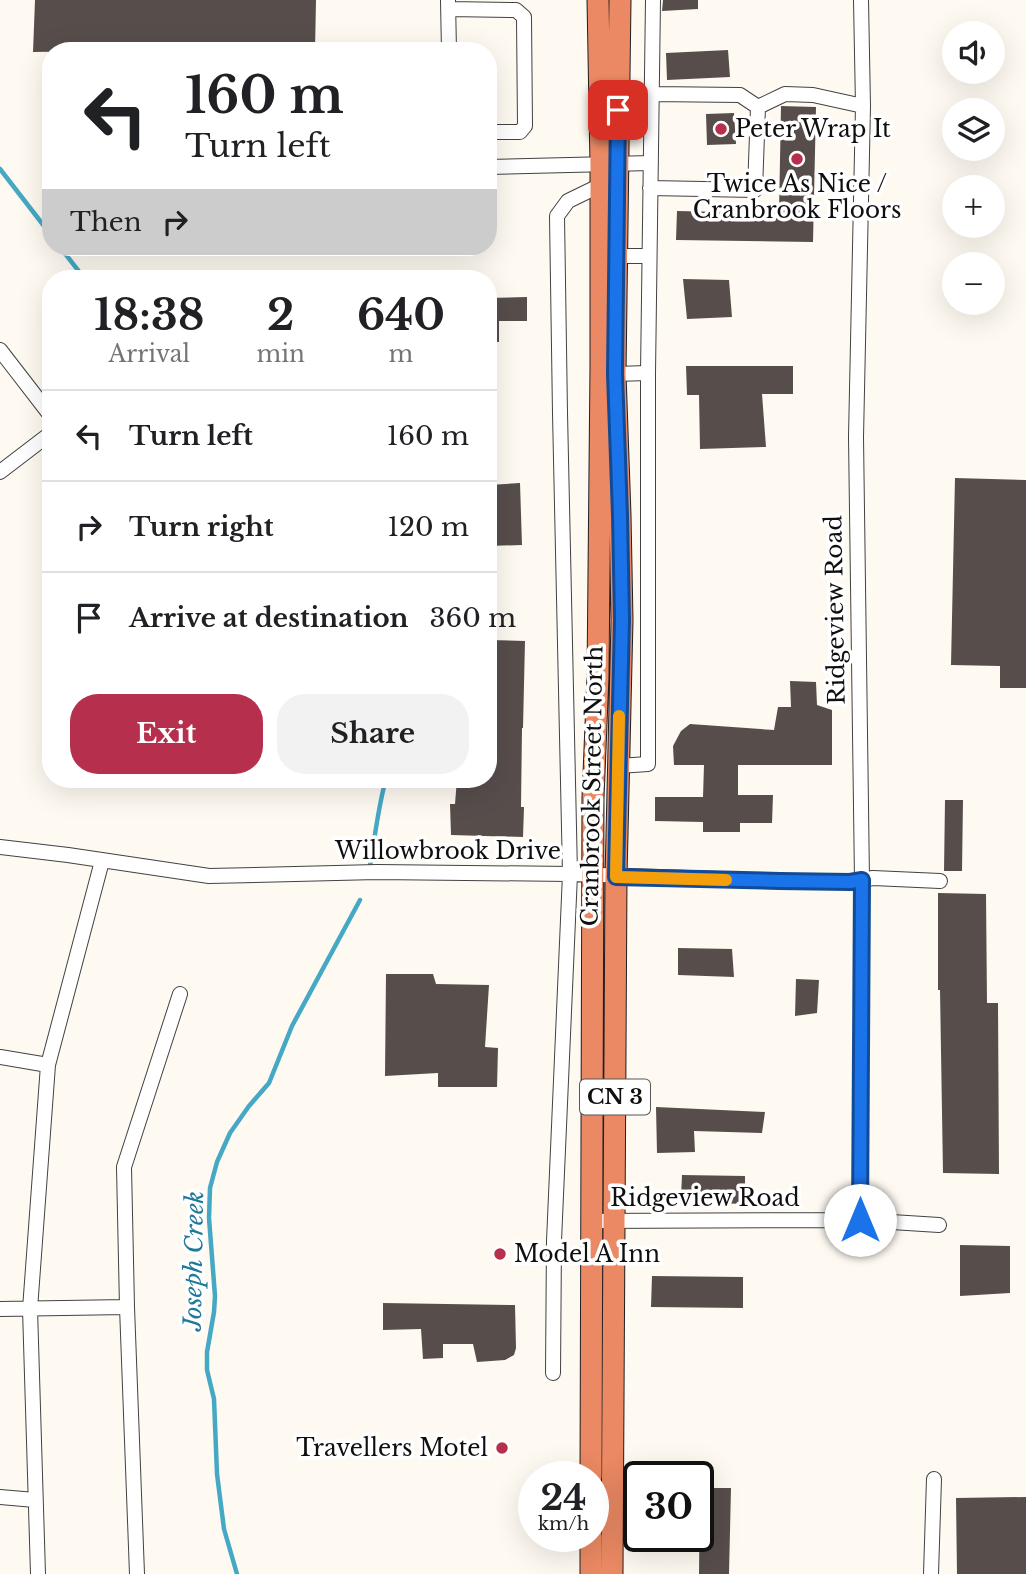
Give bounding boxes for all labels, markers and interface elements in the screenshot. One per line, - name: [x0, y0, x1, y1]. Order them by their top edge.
- map controls: [942, 21, 1005, 315]
- button: sound: [942, 21, 1005, 84]
- text: 160 m: [185, 65, 344, 126]
- icon: left: [70, 70, 161, 161]
- pin: [588, 80, 648, 140]
- icon: arrive: [599, 91, 637, 129]
- button: layers: [942, 98, 1005, 161]
- place label: Peter Wrap It: [735, 115, 891, 143]
- marker: Peter Wrap It: [713, 121, 729, 137]
- text: Turn left: [185, 126, 331, 166]
- marker: Twice As Nice / Cranbrook Floors: [789, 151, 805, 167]
- place label: Twice As Nice / Cranbrook Floors: [693, 170, 901, 224]
- button: +: [942, 175, 1005, 238]
- icon: right: [156, 203, 194, 241]
- text: Then: [70, 206, 142, 238]
- button: −: [942, 252, 1005, 315]
- text: 18:38: [94, 289, 204, 341]
- text: 2: [267, 289, 294, 341]
- text: 640: [357, 289, 445, 341]
- text: Arrival: [109, 340, 190, 368]
- text: min: [257, 340, 305, 368]
- text: m: [389, 340, 413, 368]
- icon: left: [70, 417, 108, 455]
- text: Turn left: [129, 420, 253, 452]
- text: 160 m: [387, 420, 469, 452]
- icon: right: [70, 508, 108, 546]
- text: Turn right: [129, 511, 274, 543]
- text: 120 m: [387, 511, 469, 543]
- street label: Ridgeview Road: [819, 515, 851, 705]
- icon: arrive: [70, 599, 108, 637]
- text: Arrive at destination: [129, 602, 409, 634]
- text: 360 m: [430, 602, 516, 634]
- street label: Cranbrook Street North: [576, 645, 608, 927]
- button: Exit: [70, 694, 263, 774]
- button: Share: [277, 694, 469, 774]
- street label: Willowbrook Drive: [334, 837, 561, 865]
- road number: CN 3: [580, 1080, 650, 1114]
- position arrow: [823, 1183, 897, 1257]
- street label: Ridgeview Road: [610, 1184, 800, 1212]
- water label: Joseph Creek: [178, 1191, 209, 1332]
- place label: Model A Inn: [514, 1240, 660, 1268]
- marker: Model A Inn: [492, 1246, 508, 1262]
- place label: Travellers Motel: [296, 1434, 488, 1462]
- marker: Travellers Motel: [494, 1440, 510, 1456]
- speed limit sign: 30: [623, 1461, 714, 1552]
- text: 24: [540, 1476, 587, 1519]
- text: km/h: [538, 1513, 589, 1535]

